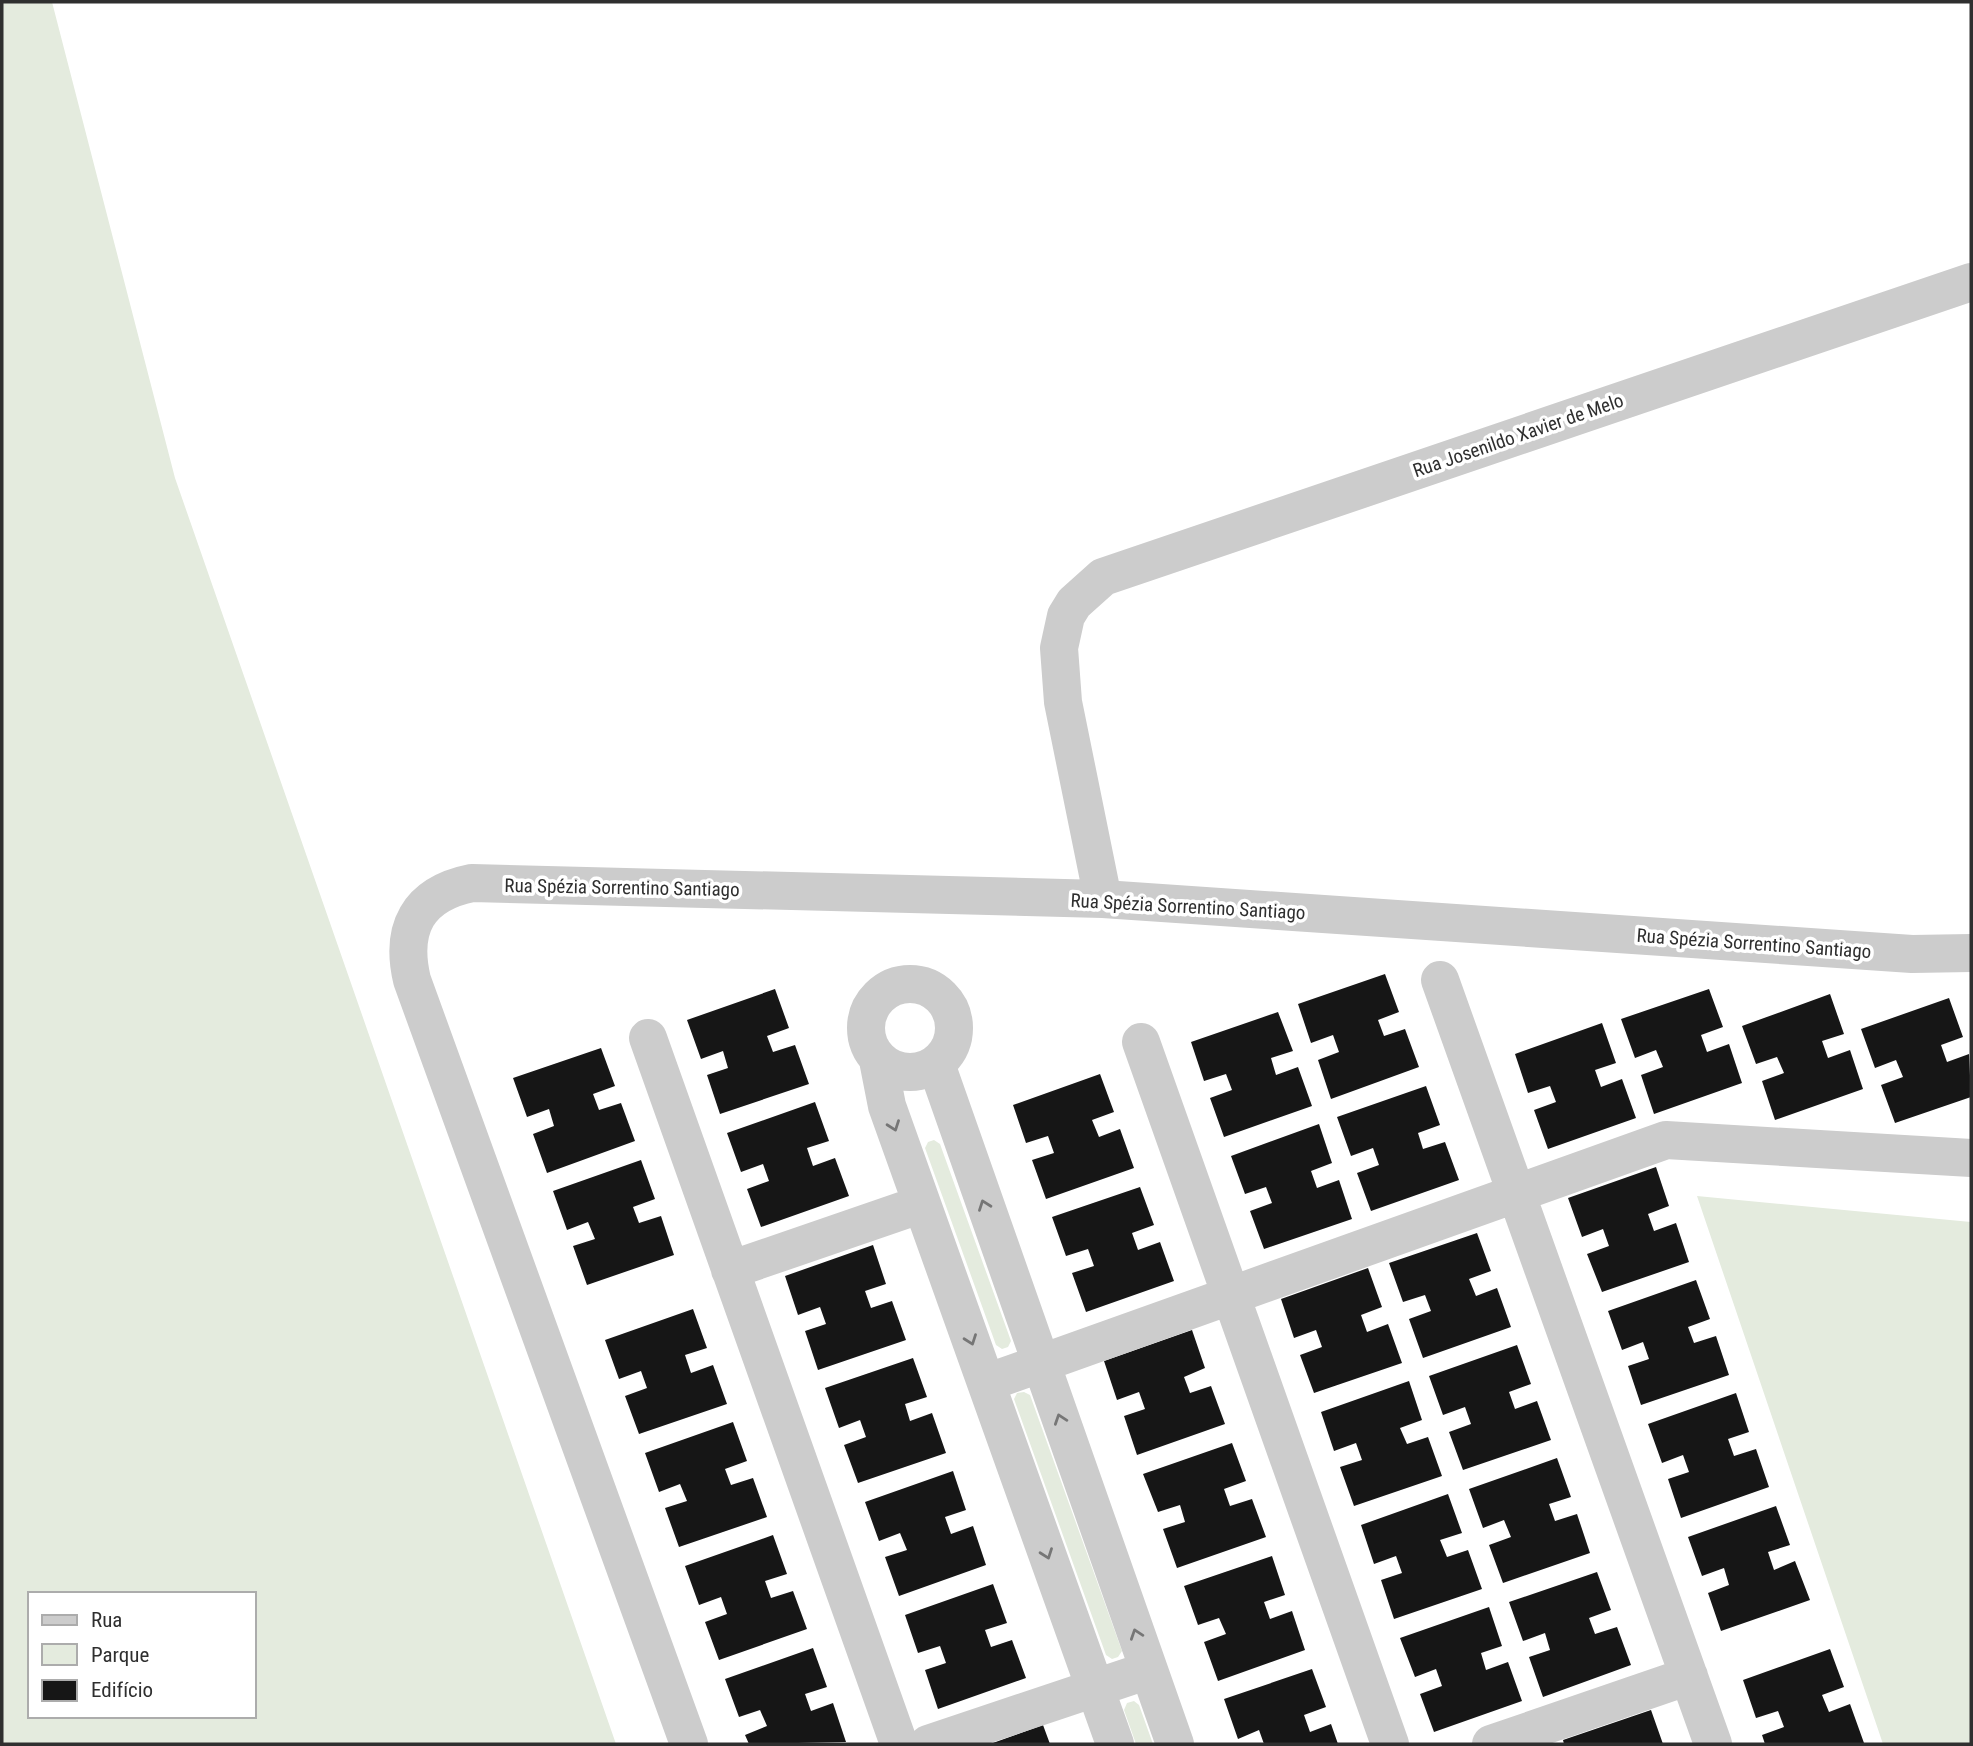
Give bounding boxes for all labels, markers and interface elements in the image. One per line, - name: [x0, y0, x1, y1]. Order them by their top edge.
- street label: Rua Josenildo Xavier de Melo: [1410, 389, 1626, 482]
- street label: Rua Spézia Sorrentino Santiago: [504, 874, 740, 901]
- street label: Rua Spézia Sorrentino Santiago: [1070, 889, 1306, 924]
- street label: Rua Spézia Sorrentino Santiago: [1636, 924, 1872, 963]
- one-way arrow: [886, 1119, 900, 1131]
- one-way arrow: [978, 1199, 992, 1212]
- one-way arrow: [963, 1334, 977, 1346]
- one-way arrow: [1054, 1414, 1068, 1426]
- one-way arrow: [1039, 1548, 1053, 1560]
- legend: [28, 1592, 256, 1718]
- text: Rua: [91, 1608, 122, 1632]
- one-way arrow: [1130, 1628, 1144, 1640]
- text: Parque: [91, 1643, 149, 1667]
- text: Edifício: [91, 1678, 153, 1702]

